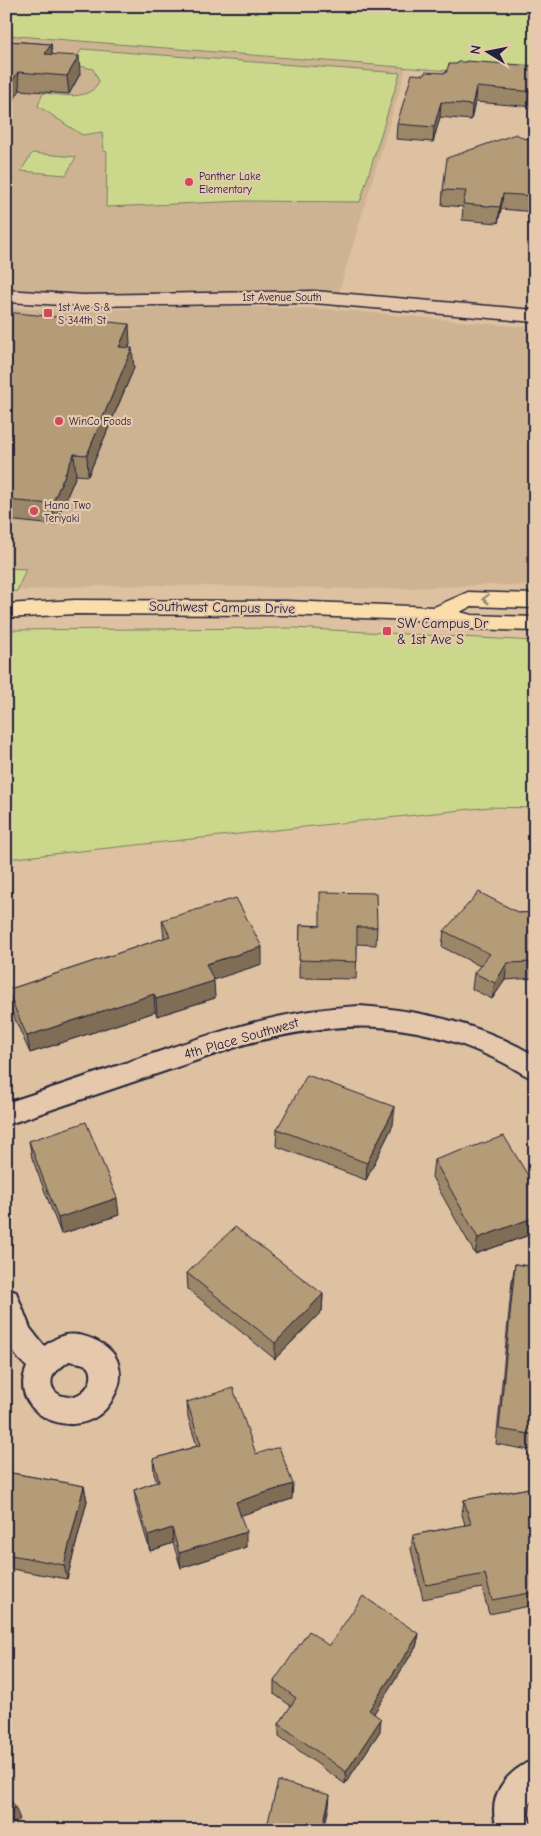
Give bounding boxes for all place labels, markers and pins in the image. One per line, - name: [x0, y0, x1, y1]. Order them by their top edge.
- place label: Panther Lake Elementary: [199, 170, 261, 196]
- marker: Panther Lake Elementary: [183, 176, 195, 188]
- place label: 1st Ave S & S 344th St: [58, 301, 111, 327]
- marker: 1st Ave S & S 344th St: [42, 307, 54, 319]
- marker: WinCo Foods: [53, 415, 65, 427]
- place label: WinCo Foods: [69, 415, 132, 428]
- place label: Hana Two Teriyaki: [44, 499, 91, 525]
- marker: Hana Two Teriyaki: [28, 505, 40, 517]
- place label: SW Campus Dr & 1st Ave S: [397, 615, 489, 648]
- marker: SW Campus Dr & 1st Ave S: [381, 625, 393, 637]

